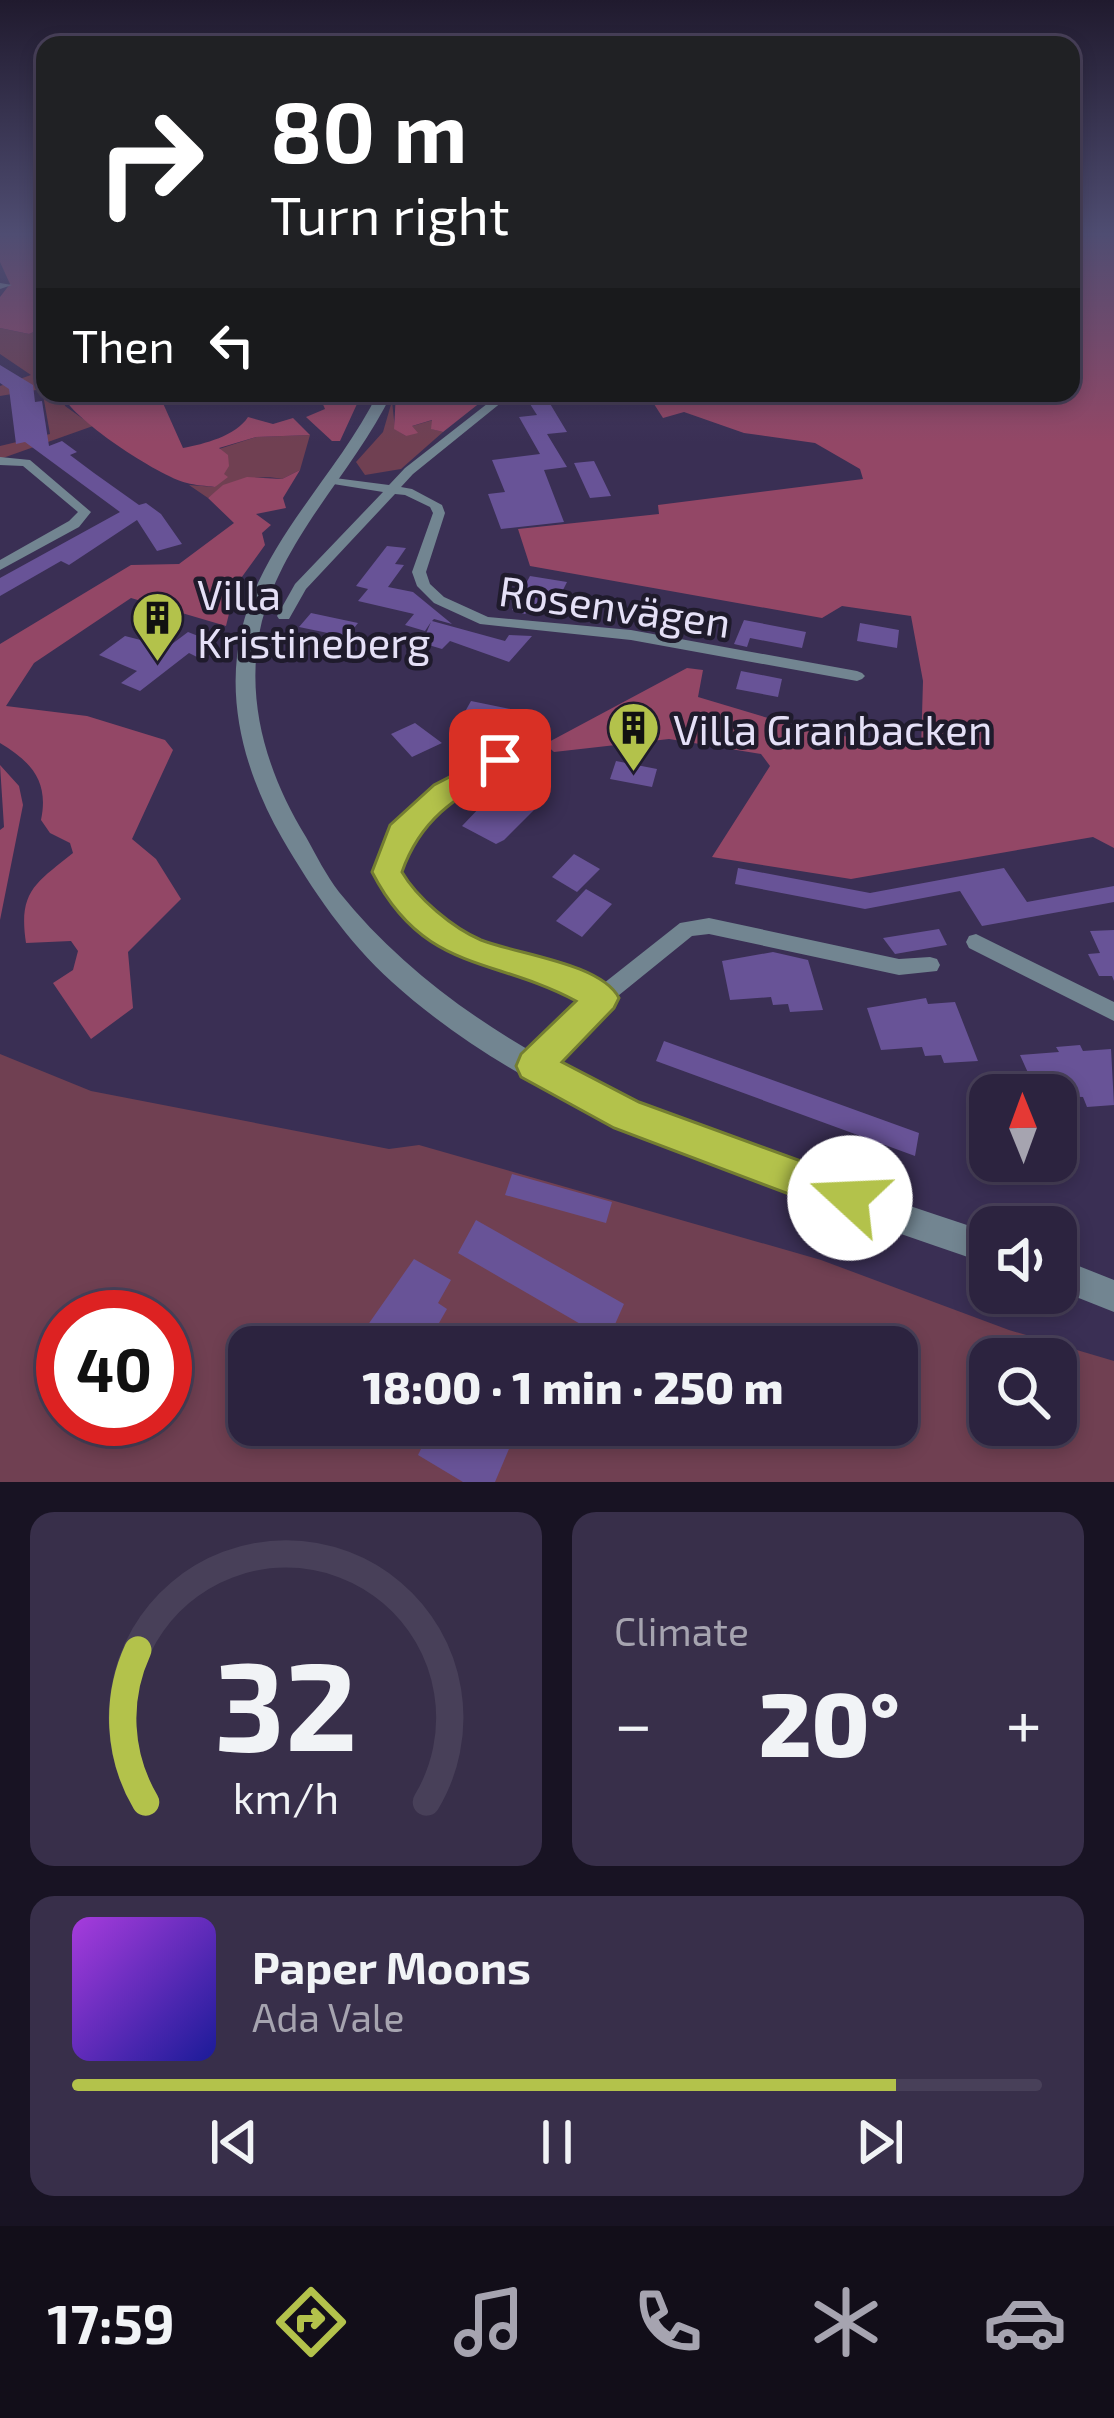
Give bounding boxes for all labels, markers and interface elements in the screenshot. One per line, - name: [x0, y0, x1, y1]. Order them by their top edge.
- text: 80 m: [270, 79, 467, 180]
- icon: right: [72, 84, 228, 240]
- text: Turn right: [270, 181, 510, 246]
- icon: left: [199, 312, 265, 378]
- text: Then: [72, 318, 175, 372]
- street label: Rosenvägen: [496, 564, 734, 646]
- place label: Villa Kristineberg: [197, 568, 430, 666]
- building icon: Villa Kristineberg: [130, 589, 186, 663]
- building icon: Villa Granbacken: [606, 700, 662, 774]
- place label: Villa Granbacken: [673, 703, 992, 753]
- pin: [449, 709, 551, 811]
- icon: arrive: [467, 727, 533, 793]
- north arrow: [969, 1074, 1077, 1182]
- map controls: [969, 1074, 1077, 1446]
- position arrow: [787, 1135, 913, 1261]
- button: sound: [969, 1206, 1077, 1314]
- speed limit sign: 40: [36, 1290, 192, 1446]
- button: search: [969, 1338, 1077, 1446]
- text: 18:00 · 1 min · 250 m: [363, 1359, 783, 1413]
- text: Climate: [614, 1607, 749, 1654]
- text: 32: [214, 1626, 358, 1776]
- text: 20°: [758, 1667, 900, 1775]
- text: −: [614, 1682, 653, 1761]
- text: +: [1006, 1682, 1042, 1761]
- text: km/h: [233, 1771, 339, 1823]
- text: Paper Moons: [252, 1939, 531, 1993]
- text: Ada Vale: [252, 1993, 404, 2040]
- icon: previous: [201, 2109, 267, 2175]
- icon: pause: [524, 2109, 590, 2175]
- icon: next: [847, 2109, 913, 2175]
- icon: directions: [269, 2280, 353, 2364]
- icon: music: [447, 2280, 531, 2364]
- icon: phone: [626, 2280, 710, 2364]
- icon: climate: [804, 2280, 888, 2364]
- icon: car: [983, 2280, 1067, 2364]
- text: 17:59: [47, 2290, 175, 2355]

